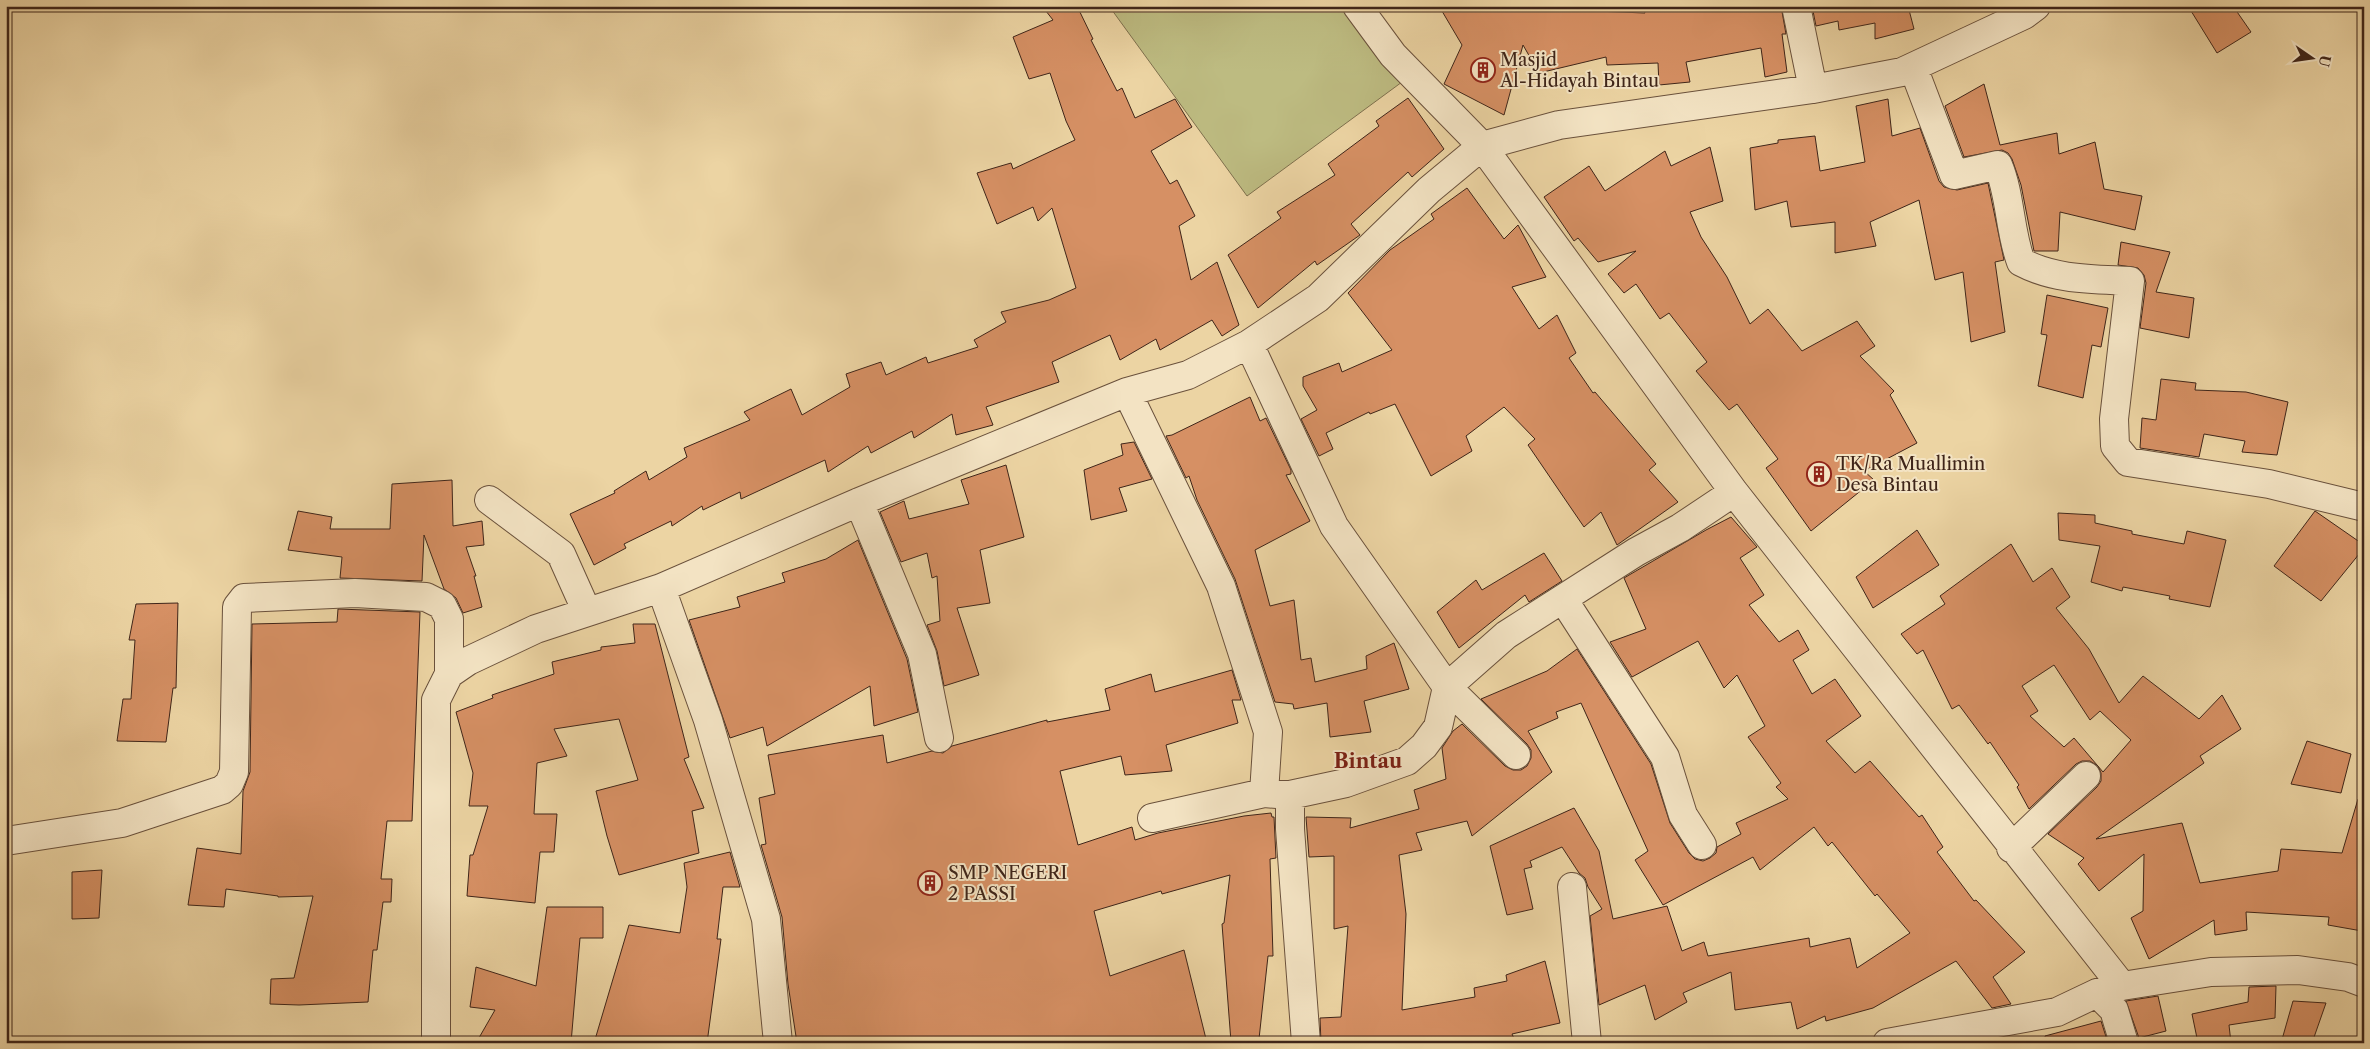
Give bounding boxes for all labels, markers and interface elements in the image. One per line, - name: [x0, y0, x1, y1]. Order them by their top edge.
- north arrow: [2288, 32, 2338, 82]
- place label: Masjid Al-Hidayah Bintau: [1499, 49, 1659, 92]
- text: U: [2314, 53, 2335, 69]
- building icon: Masjid Al-Hidayah Bintau: [1470, 57, 1496, 83]
- place label: TK/Ra Muallimin Desa Bintau: [1836, 453, 1985, 496]
- building icon: TK/Ra Muallimin Desa Bintau: [1806, 461, 1832, 487]
- district label: Bintau: [1334, 749, 1402, 773]
- place label: SMP NEGERI 2 PASSI: [948, 862, 1067, 905]
- building icon: SMP NEGERI 2 PASSI: [917, 870, 943, 896]

